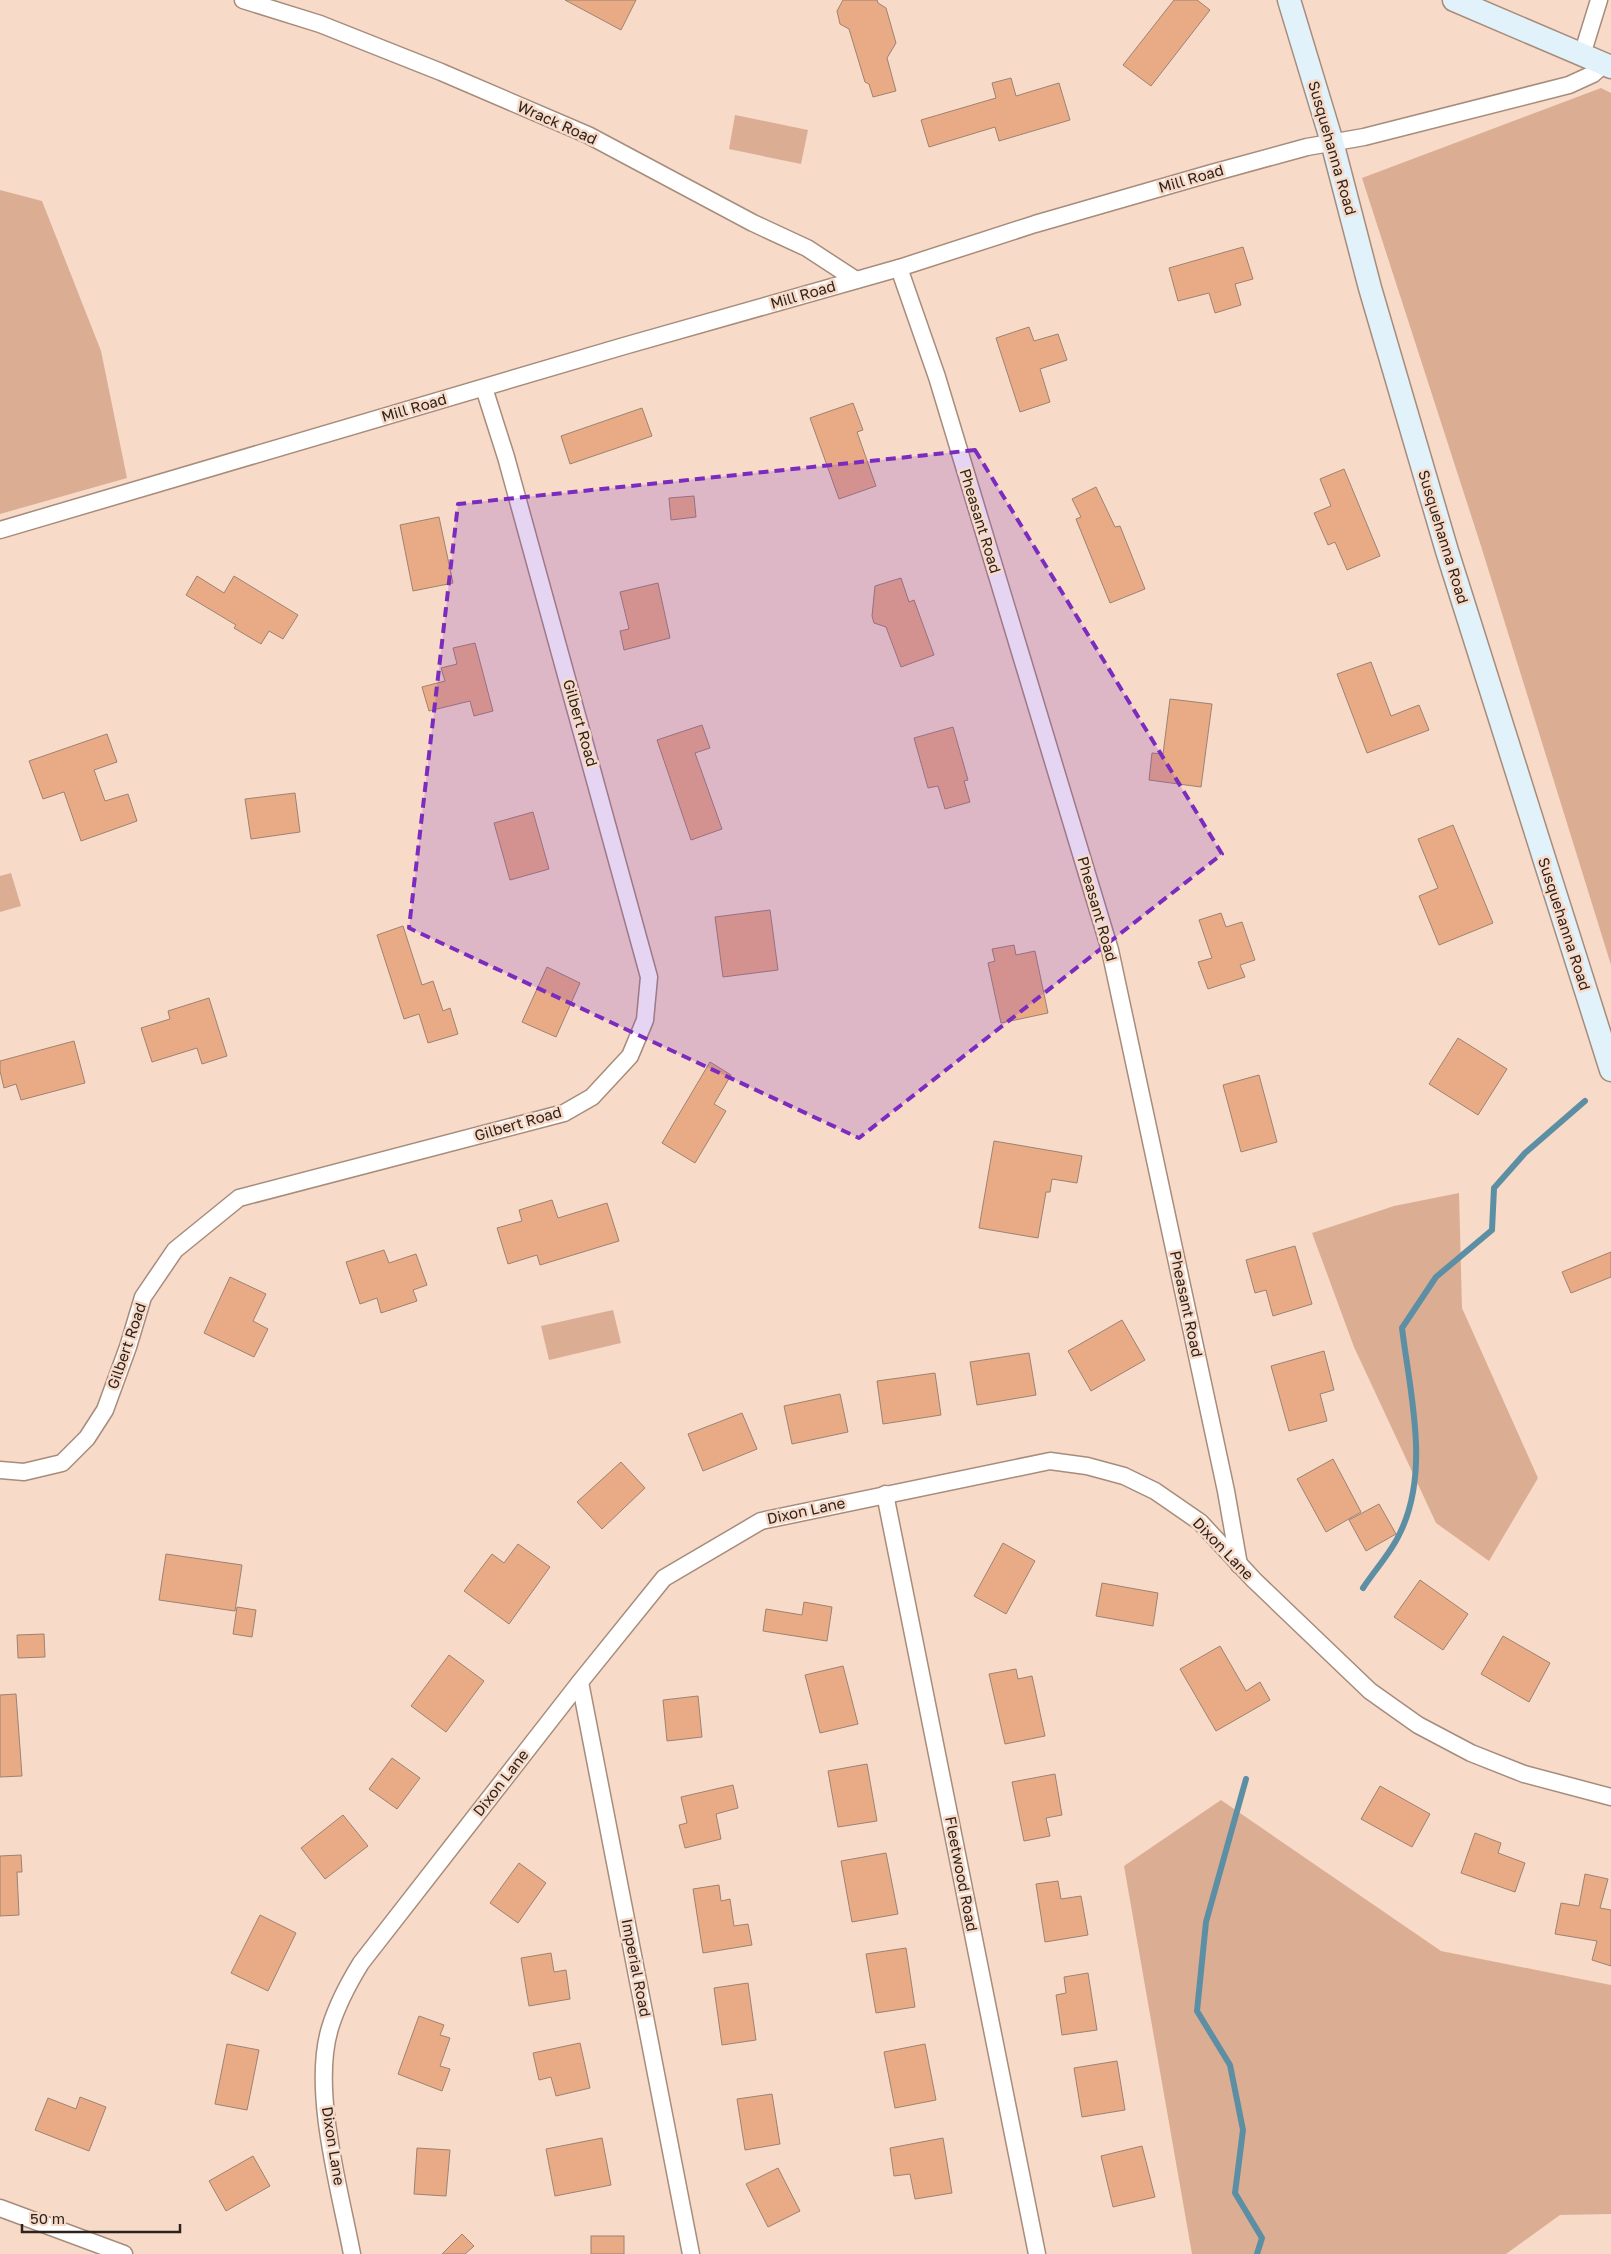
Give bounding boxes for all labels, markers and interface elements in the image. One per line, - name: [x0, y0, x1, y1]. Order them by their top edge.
- street label: Susquehanna Road: [1305, 79, 1361, 217]
- street label: Wrack Road: [515, 96, 600, 148]
- street label: Mill Road: [1156, 160, 1225, 196]
- street label: Mill Road: [768, 276, 837, 312]
- street label: Mill Road: [379, 389, 448, 425]
- street label: Pheasant Road: [957, 466, 1005, 575]
- street label: Susquehanna Road: [1415, 468, 1473, 606]
- street label: Gilbert Road: [560, 677, 602, 768]
- street label: Pheasant Road: [1074, 854, 1122, 963]
- street label: Susquehanna Road: [1535, 855, 1595, 992]
- street label: Gilbert Road: [472, 1102, 563, 1144]
- street label: Pheasant Road: [1167, 1249, 1207, 1359]
- street label: Gilbert Road: [103, 1300, 149, 1391]
- street label: Dixon Lane: [765, 1493, 847, 1527]
- street label: Dixon Lane: [1190, 1513, 1258, 1583]
- street label: Dixon Lane: [469, 1745, 532, 1819]
- street label: Fleetwood Road: [942, 1815, 982, 1933]
- street label: Imperial Road: [619, 1917, 655, 2018]
- street label: Dixon Lane: [319, 2105, 349, 2187]
- scale bar: [22, 2202, 180, 2234]
- text: 50 m: [30, 2209, 65, 2227]

